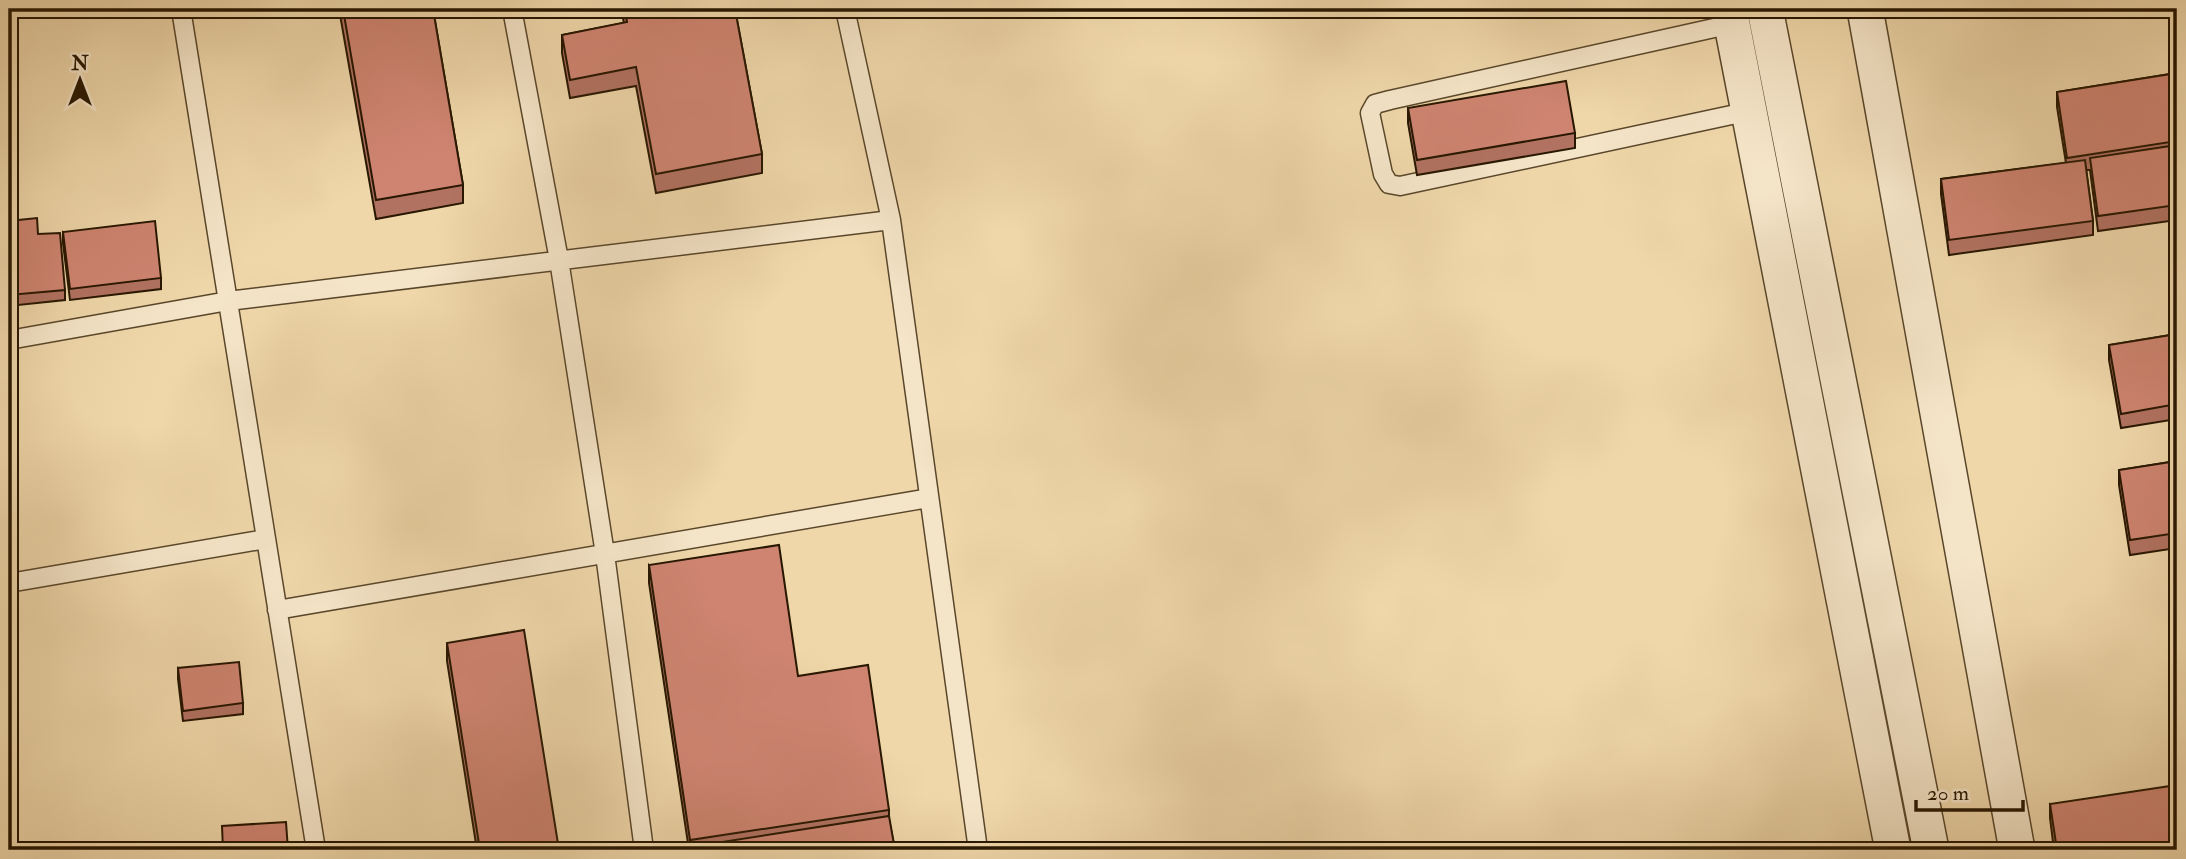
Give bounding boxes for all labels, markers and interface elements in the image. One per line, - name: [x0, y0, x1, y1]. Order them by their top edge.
- north arrow: [46, 46, 116, 116]
- text: N: [70, 52, 89, 76]
- scale bar: [1916, 768, 2023, 812]
- text: 20 m: [1927, 780, 1969, 807]

